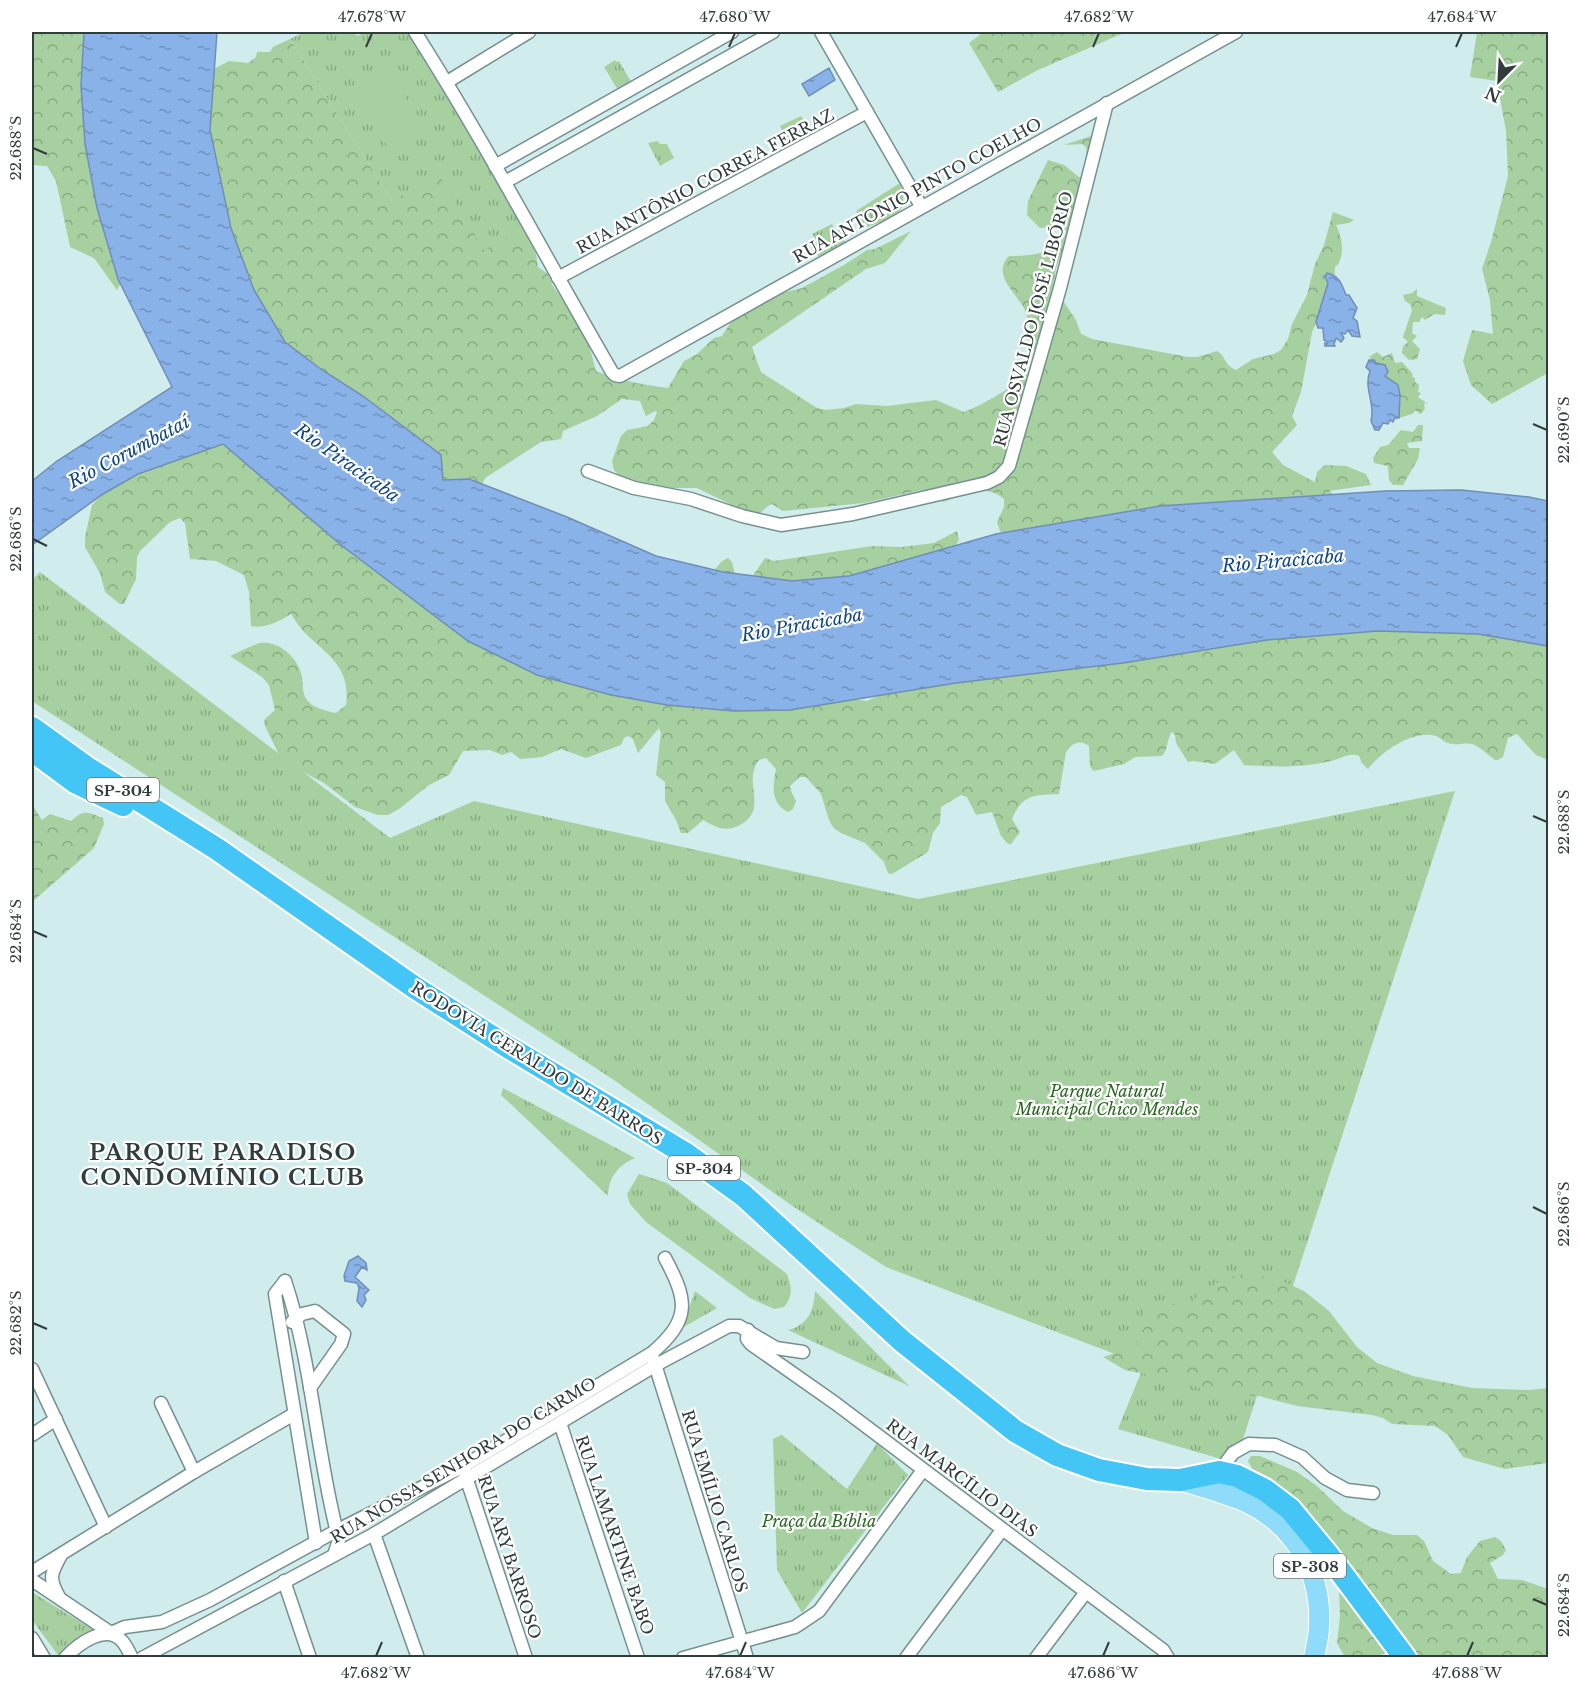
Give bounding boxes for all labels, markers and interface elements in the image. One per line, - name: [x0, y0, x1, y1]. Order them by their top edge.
- text: 47.678°W: [338, 7, 407, 26]
- text: 47.680°W: [699, 7, 771, 26]
- text: 47.682°W: [1064, 7, 1134, 26]
- text: 47.684°W: [1427, 7, 1497, 26]
- north arrow: [1469, 51, 1529, 111]
- text: N: [1482, 83, 1504, 107]
- street label: RUA ANTÔNIO CORREA FERRAZ: [573, 104, 837, 258]
- street label: RUA ANTONIO PINTO COELHO: [789, 113, 1045, 267]
- text: 22.688°S: [6, 116, 25, 180]
- street label: RUA OSVALDO JOSÉ LIBÓRIO: [989, 189, 1077, 449]
- text: 22.690°S: [1554, 396, 1573, 464]
- water label: Rio Corumbataí: [64, 410, 195, 494]
- water label: Rio Piracicaba: [290, 418, 404, 507]
- text: 22.686°S: [6, 506, 25, 572]
- water label: Rio Piracicaba: [1220, 545, 1345, 577]
- water label: Rio Piracicaba: [739, 604, 864, 647]
- road number: SP-304: [87, 778, 159, 802]
- text: 22.688°S: [1554, 790, 1573, 854]
- text: 22.684°S: [6, 899, 25, 963]
- street label: RODOVIA GERALDO DE BARROS: [408, 977, 666, 1149]
- park label: Parque Natural Municipal Chico Mendes: [1015, 1081, 1198, 1119]
- district label: PARQUE PARADISO CONDOMÍNIO CLUB: [81, 1139, 365, 1191]
- road number: SP-304: [668, 1156, 740, 1180]
- text: 22.686°S: [1554, 1181, 1573, 1247]
- text: 22.682°S: [6, 1290, 25, 1356]
- street label: RUA NOSSA SENHORA DO CARMO: [326, 1372, 600, 1548]
- street label: RUA EMÍLIO CARLOS: [678, 1407, 752, 1595]
- street label: RUA MARCÍLIO DIAS: [882, 1415, 1042, 1541]
- street label: RUA LAMARTINE BABO: [571, 1433, 659, 1637]
- street label: RUA ARY BARROSO: [474, 1473, 546, 1641]
- park label: Praça da Bíblia: [761, 1511, 876, 1531]
- road number: SP-308: [1274, 1554, 1346, 1578]
- text: 22.684°S: [1554, 1573, 1573, 1637]
- text: 47.682°W: [341, 1663, 411, 1682]
- text: 47.684°W: [705, 1663, 775, 1682]
- text: 47.686°W: [1068, 1663, 1139, 1682]
- text: 47.688°W: [1432, 1663, 1502, 1682]

